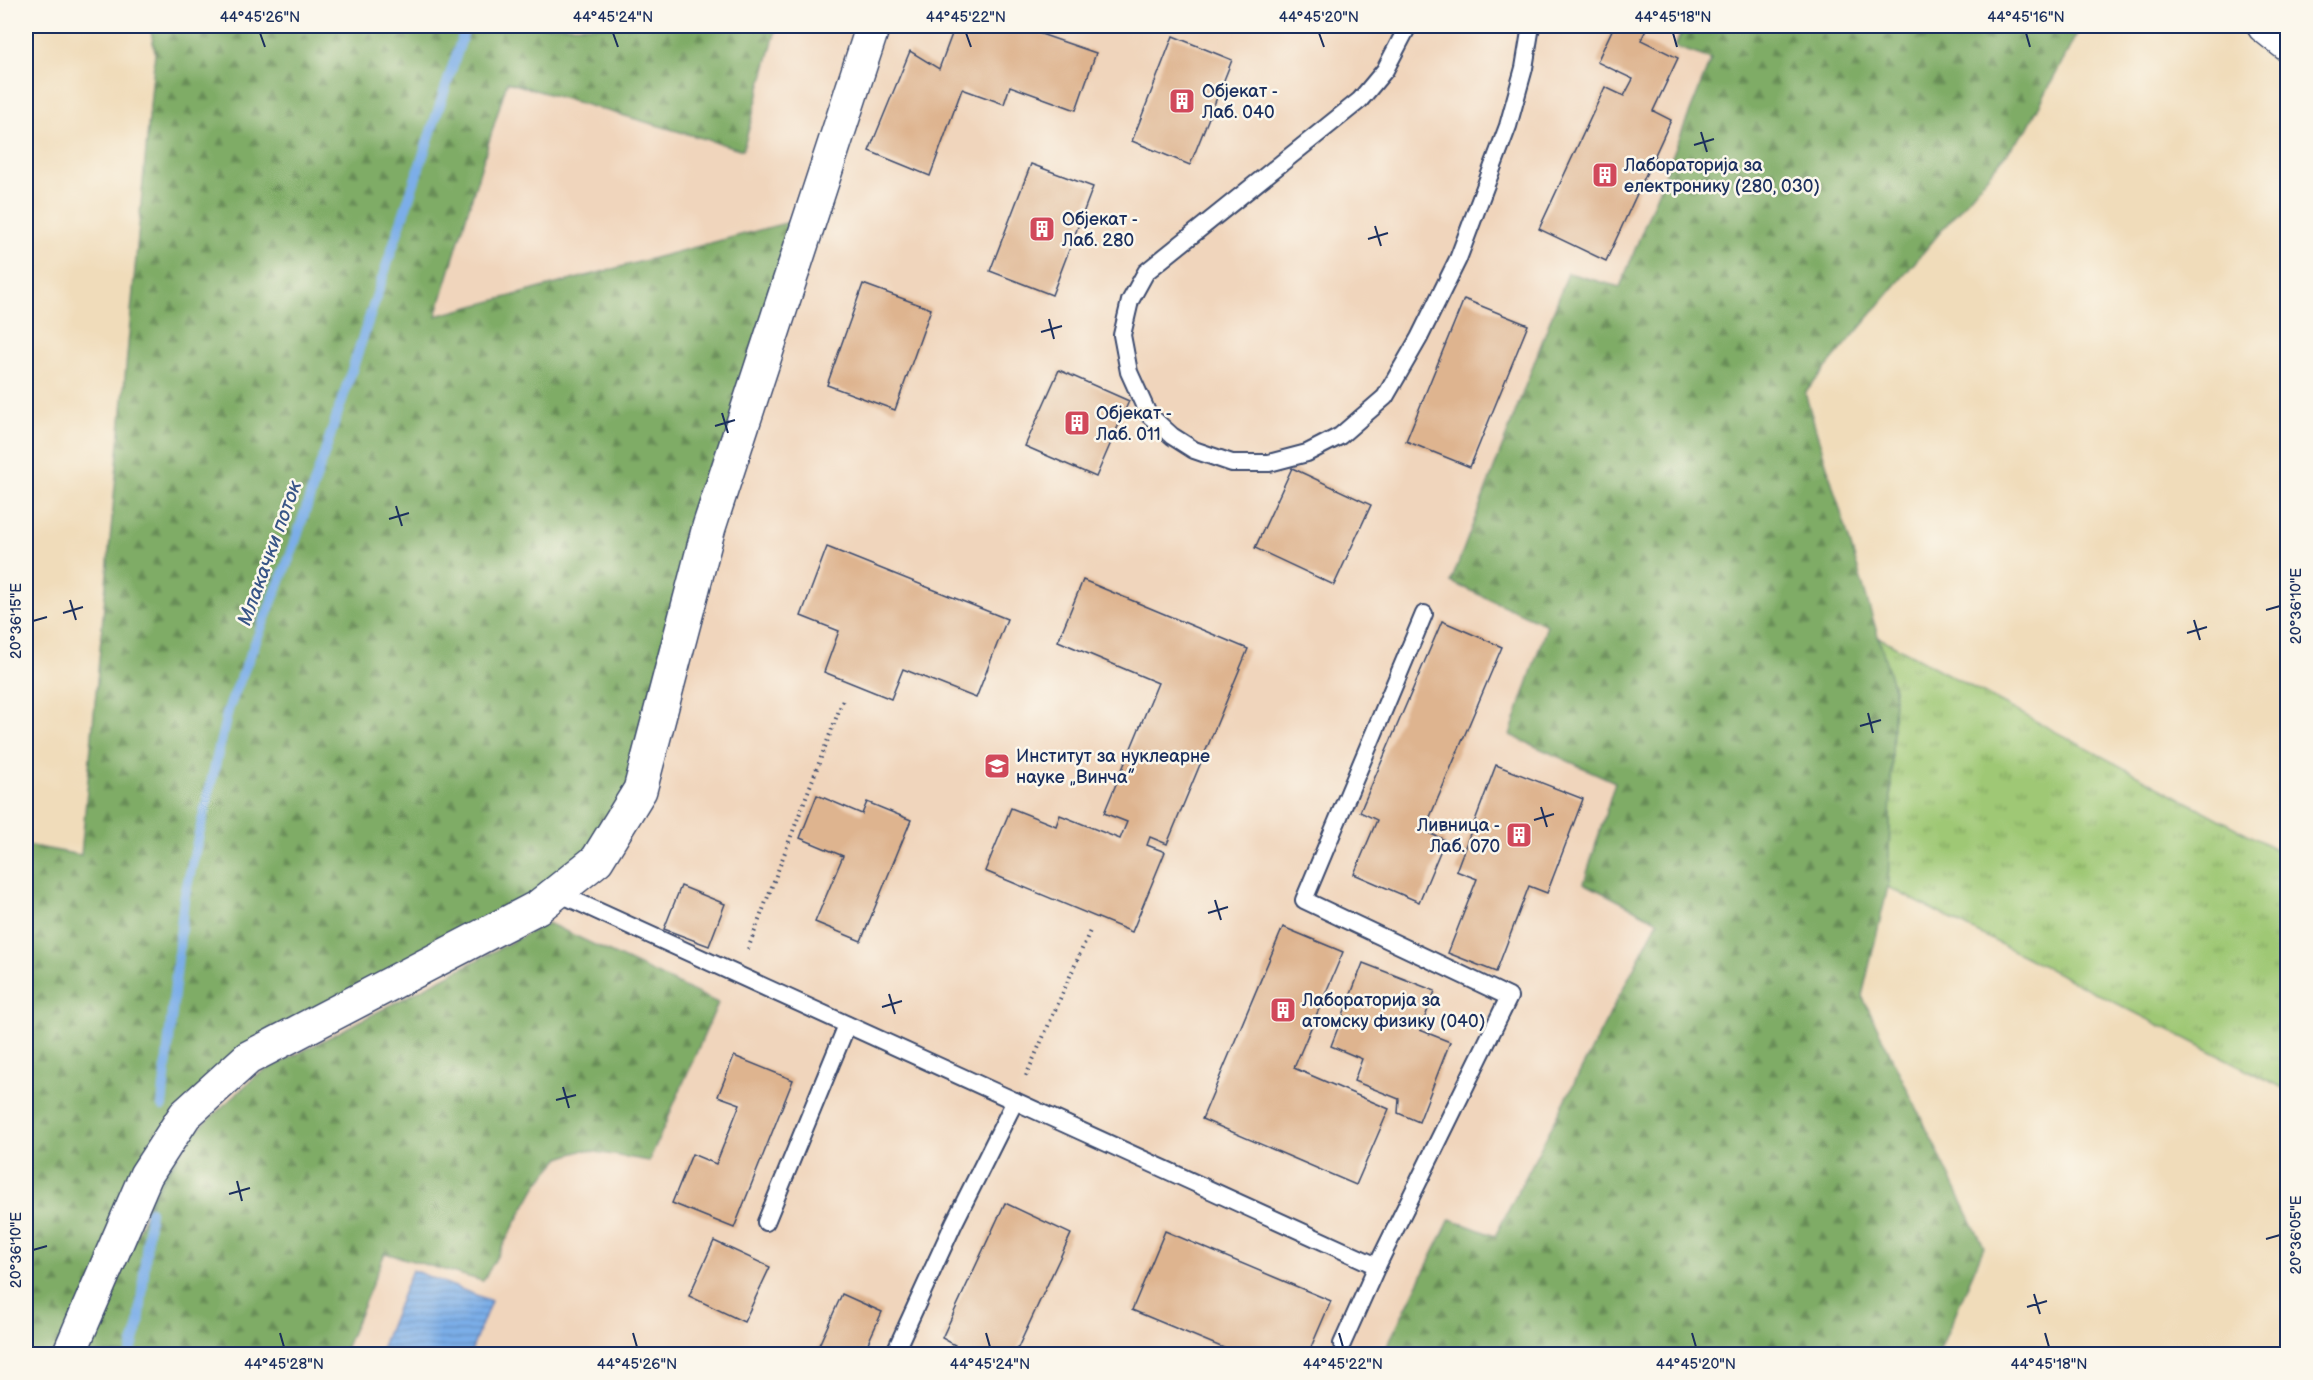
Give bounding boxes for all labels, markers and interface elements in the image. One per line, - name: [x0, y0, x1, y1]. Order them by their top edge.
- text: 44°45'26"N: [220, 8, 300, 27]
- text: 44°45'24"N: [573, 8, 653, 27]
- text: 44°45'22"N: [926, 8, 1006, 27]
- text: 44°45'20"N: [1279, 8, 1359, 27]
- text: 44°45'18"N: [1634, 8, 1712, 27]
- text: 44°45'16"N: [1987, 8, 2065, 27]
- place label: Објекат - Лаб. 040: [1201, 81, 1278, 123]
- building icon: Објекат - Лаб. 040: [1167, 86, 1197, 116]
- place label: Лабораторија за електронику (280, 030): [1623, 155, 1820, 197]
- building icon: Лабораторија за електронику (280, 030): [1590, 160, 1620, 190]
- place label: Објекат - Лаб. 280: [1061, 209, 1138, 251]
- building icon: Објекат - Лаб. 280: [1027, 214, 1057, 244]
- place label: Објекат - Лаб. 011: [1095, 403, 1172, 445]
- building icon: Објекат - Лаб. 011: [1062, 408, 1092, 438]
- water label: Млакачки поток: [233, 477, 307, 629]
- text: 20°36'10"E: [2287, 568, 2306, 644]
- text: 20°36'15"E: [7, 583, 26, 659]
- place label: Институт за нуклеарне науке „Винча”: [1016, 746, 1210, 788]
- school or university icon: Институт за нуклеарне науке „Винча”: [982, 751, 1012, 781]
- place label: Ливница - Лаб. 070: [1416, 815, 1500, 857]
- building icon: Ливница - Лаб. 070: [1504, 820, 1534, 850]
- place label: Лабораторија за атомску физику (040): [1301, 990, 1485, 1032]
- building icon: Лабораторија за атомску физику (040): [1268, 995, 1298, 1025]
- text: 20°36'05"E: [2287, 1195, 2306, 1275]
- text: 20°36'10"E: [7, 1212, 26, 1288]
- text: 44°45'28"N: [244, 1355, 324, 1374]
- text: 44°45'26"N: [597, 1355, 677, 1374]
- text: 44°45'24"N: [950, 1355, 1030, 1374]
- text: 44°45'22"N: [1303, 1355, 1383, 1374]
- text: 44°45'20"N: [1656, 1355, 1736, 1374]
- text: 44°45'18"N: [2010, 1355, 2088, 1374]

